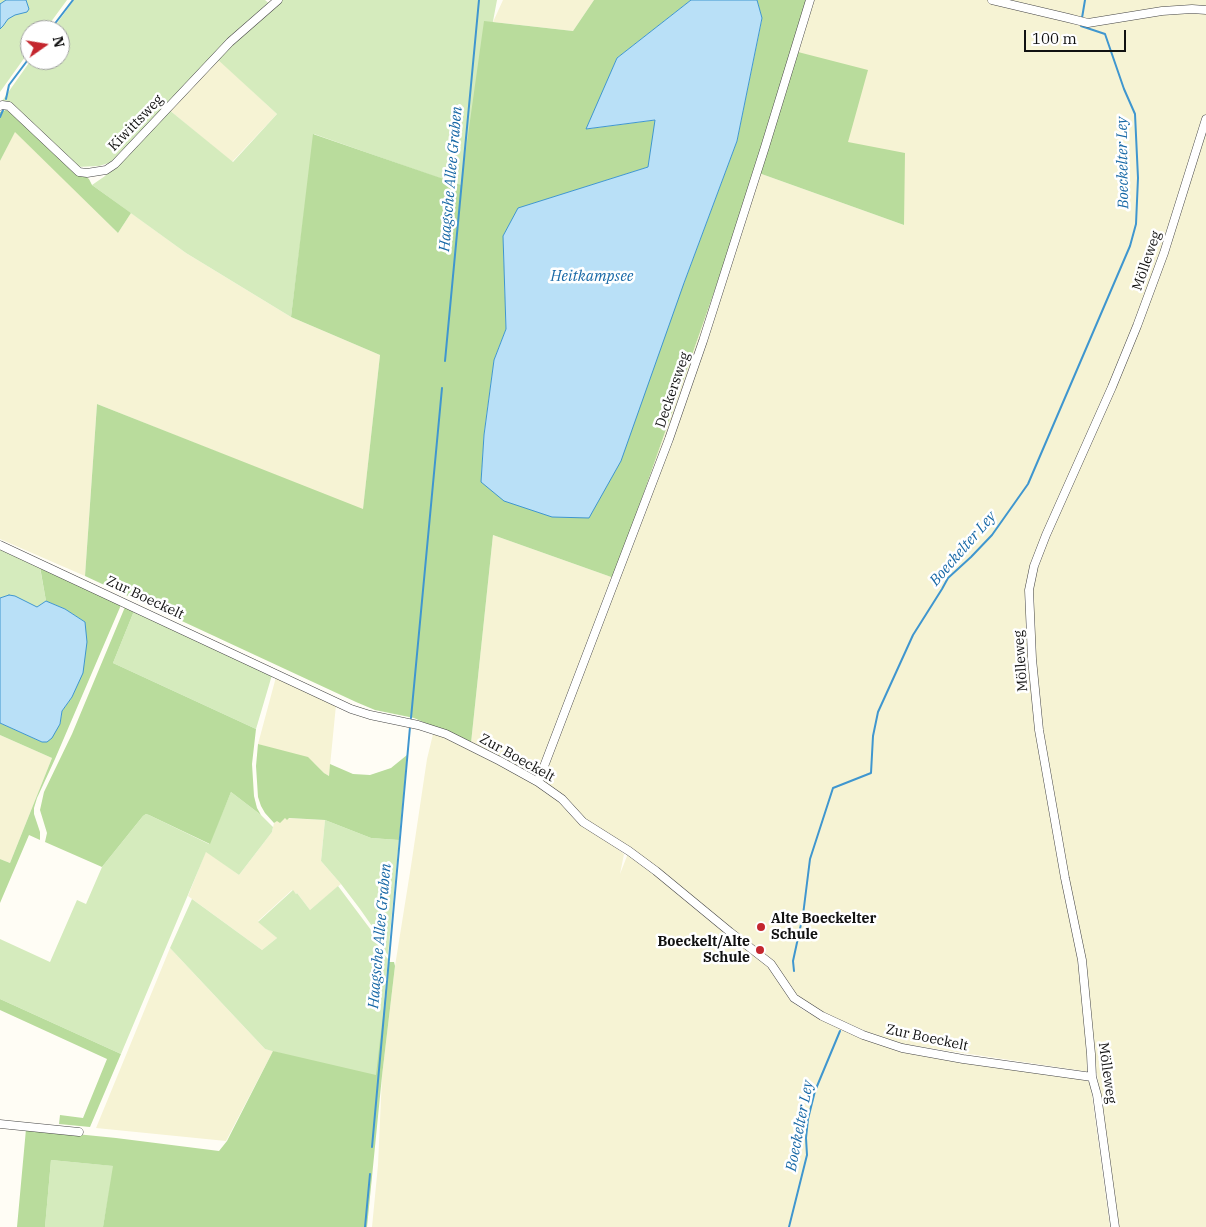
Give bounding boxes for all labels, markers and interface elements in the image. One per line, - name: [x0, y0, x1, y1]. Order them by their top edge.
- north arrow: [20, 20, 70, 70]
- scale bar: [1026, 20, 1128, 52]
- text: 100 m: [1032, 29, 1077, 48]
- text: N: [49, 34, 69, 49]
- street label: Kiwittsweg: [105, 91, 167, 155]
- water label: Haagsche Allee Graben: [436, 105, 466, 253]
- water label: Boeckelter Ley: [1113, 117, 1133, 209]
- street label: Mölleweg: [1129, 229, 1165, 293]
- water label: Heitkampsee: [551, 268, 633, 286]
- street label: Deckersweg: [652, 350, 694, 430]
- water label: Boeckelter Ley: [926, 508, 1000, 590]
- street label: Zur Boeckelt: [104, 573, 186, 623]
- street label: Mölleweg: [1010, 630, 1032, 692]
- street label: Zur Boeckelt: [476, 730, 558, 786]
- water label: Haagsche Allee Graben: [365, 862, 395, 1010]
- place label: Alte Boeckelter Schule: [771, 911, 876, 944]
- marker: Alte Boeckelter Schule: [755, 921, 767, 933]
- place label: Boeckelt/Alte Schule: [657, 934, 750, 966]
- marker: Boeckelt/Alte Schule: [754, 944, 766, 956]
- street label: Zur Boeckelt: [884, 1021, 970, 1055]
- street label: Mölleweg: [1094, 1041, 1120, 1105]
- water label: Boeckelter Ley: [782, 1079, 818, 1173]

